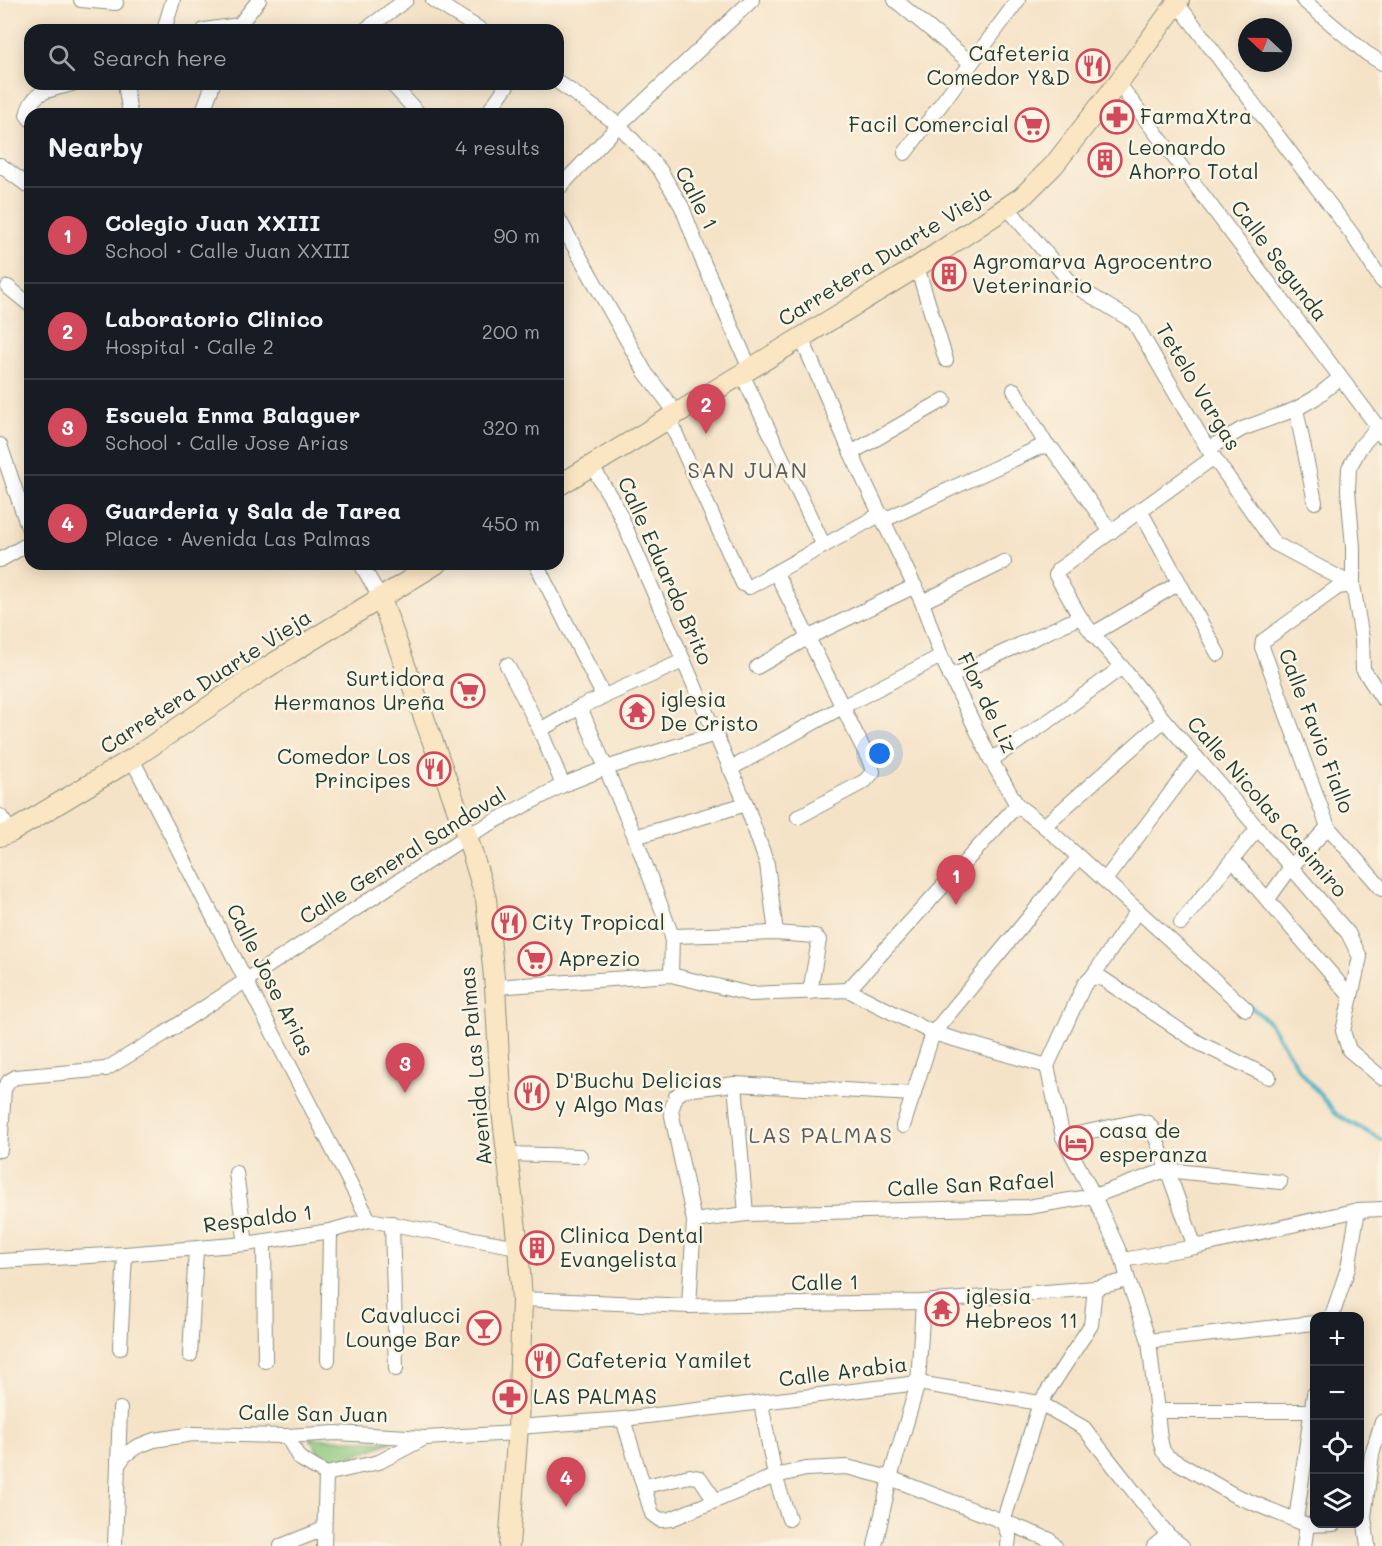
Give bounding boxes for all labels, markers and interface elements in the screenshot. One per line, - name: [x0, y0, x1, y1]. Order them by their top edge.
- north arrow: [1238, 18, 1292, 72]
- search box: [24, 24, 564, 90]
- place label: Cafeteria Comedor Y&D: [926, 39, 1070, 90]
- icon: search: [45, 41, 78, 74]
- text: Search here: [93, 43, 227, 72]
- restaurant icon: Cafeteria Comedor Y&D: [1075, 48, 1111, 84]
- pharmacy icon: FarmaXtra: [1099, 99, 1135, 135]
- place label: FarmaXtra: [1140, 102, 1252, 129]
- supermarket icon: Facil Comercial: [1014, 107, 1050, 143]
- place label: Facil Comercial: [849, 110, 1009, 137]
- text: Nearby: [48, 130, 143, 164]
- place label: Leonardo Ahorro Total: [1128, 133, 1259, 184]
- text: 4 results: [455, 134, 540, 160]
- building icon: Leonardo Ahorro Total: [1087, 142, 1123, 178]
- street label: Calle 1: [670, 161, 725, 234]
- street label: Carretera Duarte Vieja: [773, 178, 996, 331]
- street label: Calle Segunda: [1226, 194, 1335, 326]
- text: Colegio Juan XXIII: [105, 208, 320, 237]
- text: 1: [63, 222, 72, 248]
- text: 90 m: [494, 222, 540, 248]
- text: School · Calle Juan XXIII: [105, 237, 350, 263]
- place label: Agromarva Agrocentro Veterinario: [972, 247, 1212, 298]
- building icon: Agromarva Agrocentro Veterinario: [931, 256, 967, 292]
- text: Laboratorio Clinico: [105, 304, 323, 333]
- text: 2: [62, 318, 73, 344]
- text: 200 m: [482, 318, 540, 344]
- street label: Tetelo Vargas: [1151, 318, 1248, 455]
- text: Hospital · Calle 2: [105, 333, 274, 359]
- pin: 2: [686, 384, 726, 434]
- text: Escuela Enma Balaguer: [105, 400, 360, 429]
- text: 3: [62, 414, 74, 440]
- text: 320 m: [482, 414, 540, 440]
- text: School · Calle Jose Arias: [105, 429, 349, 455]
- district label: SAN JUAN: [687, 455, 809, 484]
- street label: Calle Eduardo Brito: [613, 472, 720, 669]
- text: Guarderia y Sala de Tarea: [105, 496, 401, 525]
- text: 4: [61, 510, 74, 536]
- text: 450 m: [482, 510, 540, 536]
- text: Place · Avenida Las Palmas: [105, 525, 371, 551]
- street label: Carretera Duarte Vieja: [95, 602, 316, 759]
- street label: Calle Favio Fiallo: [1274, 644, 1361, 817]
- street label: Flor de Liz: [952, 647, 1024, 757]
- place label: Surtidora Hermanos Ureña: [273, 664, 445, 715]
- supermarket icon: Surtidora Hermanos Ureña: [450, 673, 486, 709]
- place label: iglesia De Cristo: [660, 685, 758, 736]
- temple icon: iglesia De Cristo: [619, 694, 655, 730]
- street label: Calle Nicolas Casimiro: [1182, 710, 1354, 902]
- your location: [865, 739, 894, 768]
- place label: Comedor Los Principes: [277, 742, 411, 793]
- restaurant icon: Comedor Los Principes: [416, 751, 452, 787]
- street label: Calle General Sandoval: [294, 780, 511, 929]
- pin: 1: [936, 856, 976, 905]
- street label: Calle Jose Arias: [221, 899, 321, 1060]
- restaurant icon: City Tropical: [491, 905, 527, 941]
- place label: City Tropical: [532, 908, 665, 935]
- supermarket icon: Aprezio: [517, 941, 553, 977]
- place label: Aprezio: [558, 944, 640, 971]
- street label: Avenida Las Palmas: [452, 965, 497, 1167]
- pin: 3: [386, 1044, 424, 1093]
- place label: D'Buchu Delicias y Algo Mas: [555, 1066, 722, 1117]
- restaurant icon: D'Buchu Delicias y Algo Mas: [514, 1075, 550, 1111]
- place label: casa de esperanza: [1099, 1116, 1208, 1167]
- district label: LAS PALMAS: [749, 1120, 893, 1149]
- hotel icon: casa de esperanza: [1058, 1125, 1094, 1161]
- street label: Calle San Rafael: [886, 1166, 1055, 1201]
- street label: Respaldo 1: [202, 1197, 314, 1238]
- place label: Clinica Dental Evangelista: [560, 1221, 704, 1272]
- building icon: Clinica Dental Evangelista: [519, 1230, 555, 1266]
- street label: Calle 1: [791, 1267, 859, 1296]
- place label: iglesia Hebreos 11: [965, 1282, 1078, 1333]
- temple icon: iglesia Hebreos 11: [924, 1291, 960, 1327]
- place label: Cavalucci Lounge Bar: [346, 1301, 461, 1352]
- bar icon: Cavalucci Lounge Bar: [466, 1310, 502, 1346]
- map controls: [1310, 1312, 1364, 1528]
- button: +: [1310, 1312, 1364, 1366]
- restaurant icon: Cafeteria Yamilet: [525, 1343, 561, 1379]
- place label: Cafeteria Yamilet: [566, 1346, 752, 1373]
- street label: Calle Arabia: [777, 1349, 909, 1392]
- button: −: [1310, 1366, 1364, 1420]
- pharmacy icon: LAS PALMAS: [492, 1379, 528, 1415]
- place label: LAS PALMAS: [533, 1382, 657, 1409]
- street label: Calle San Juan: [238, 1398, 388, 1427]
- button: locate: [1310, 1420, 1364, 1474]
- pin: 4: [546, 1458, 586, 1507]
- button: layers: [1310, 1474, 1364, 1528]

